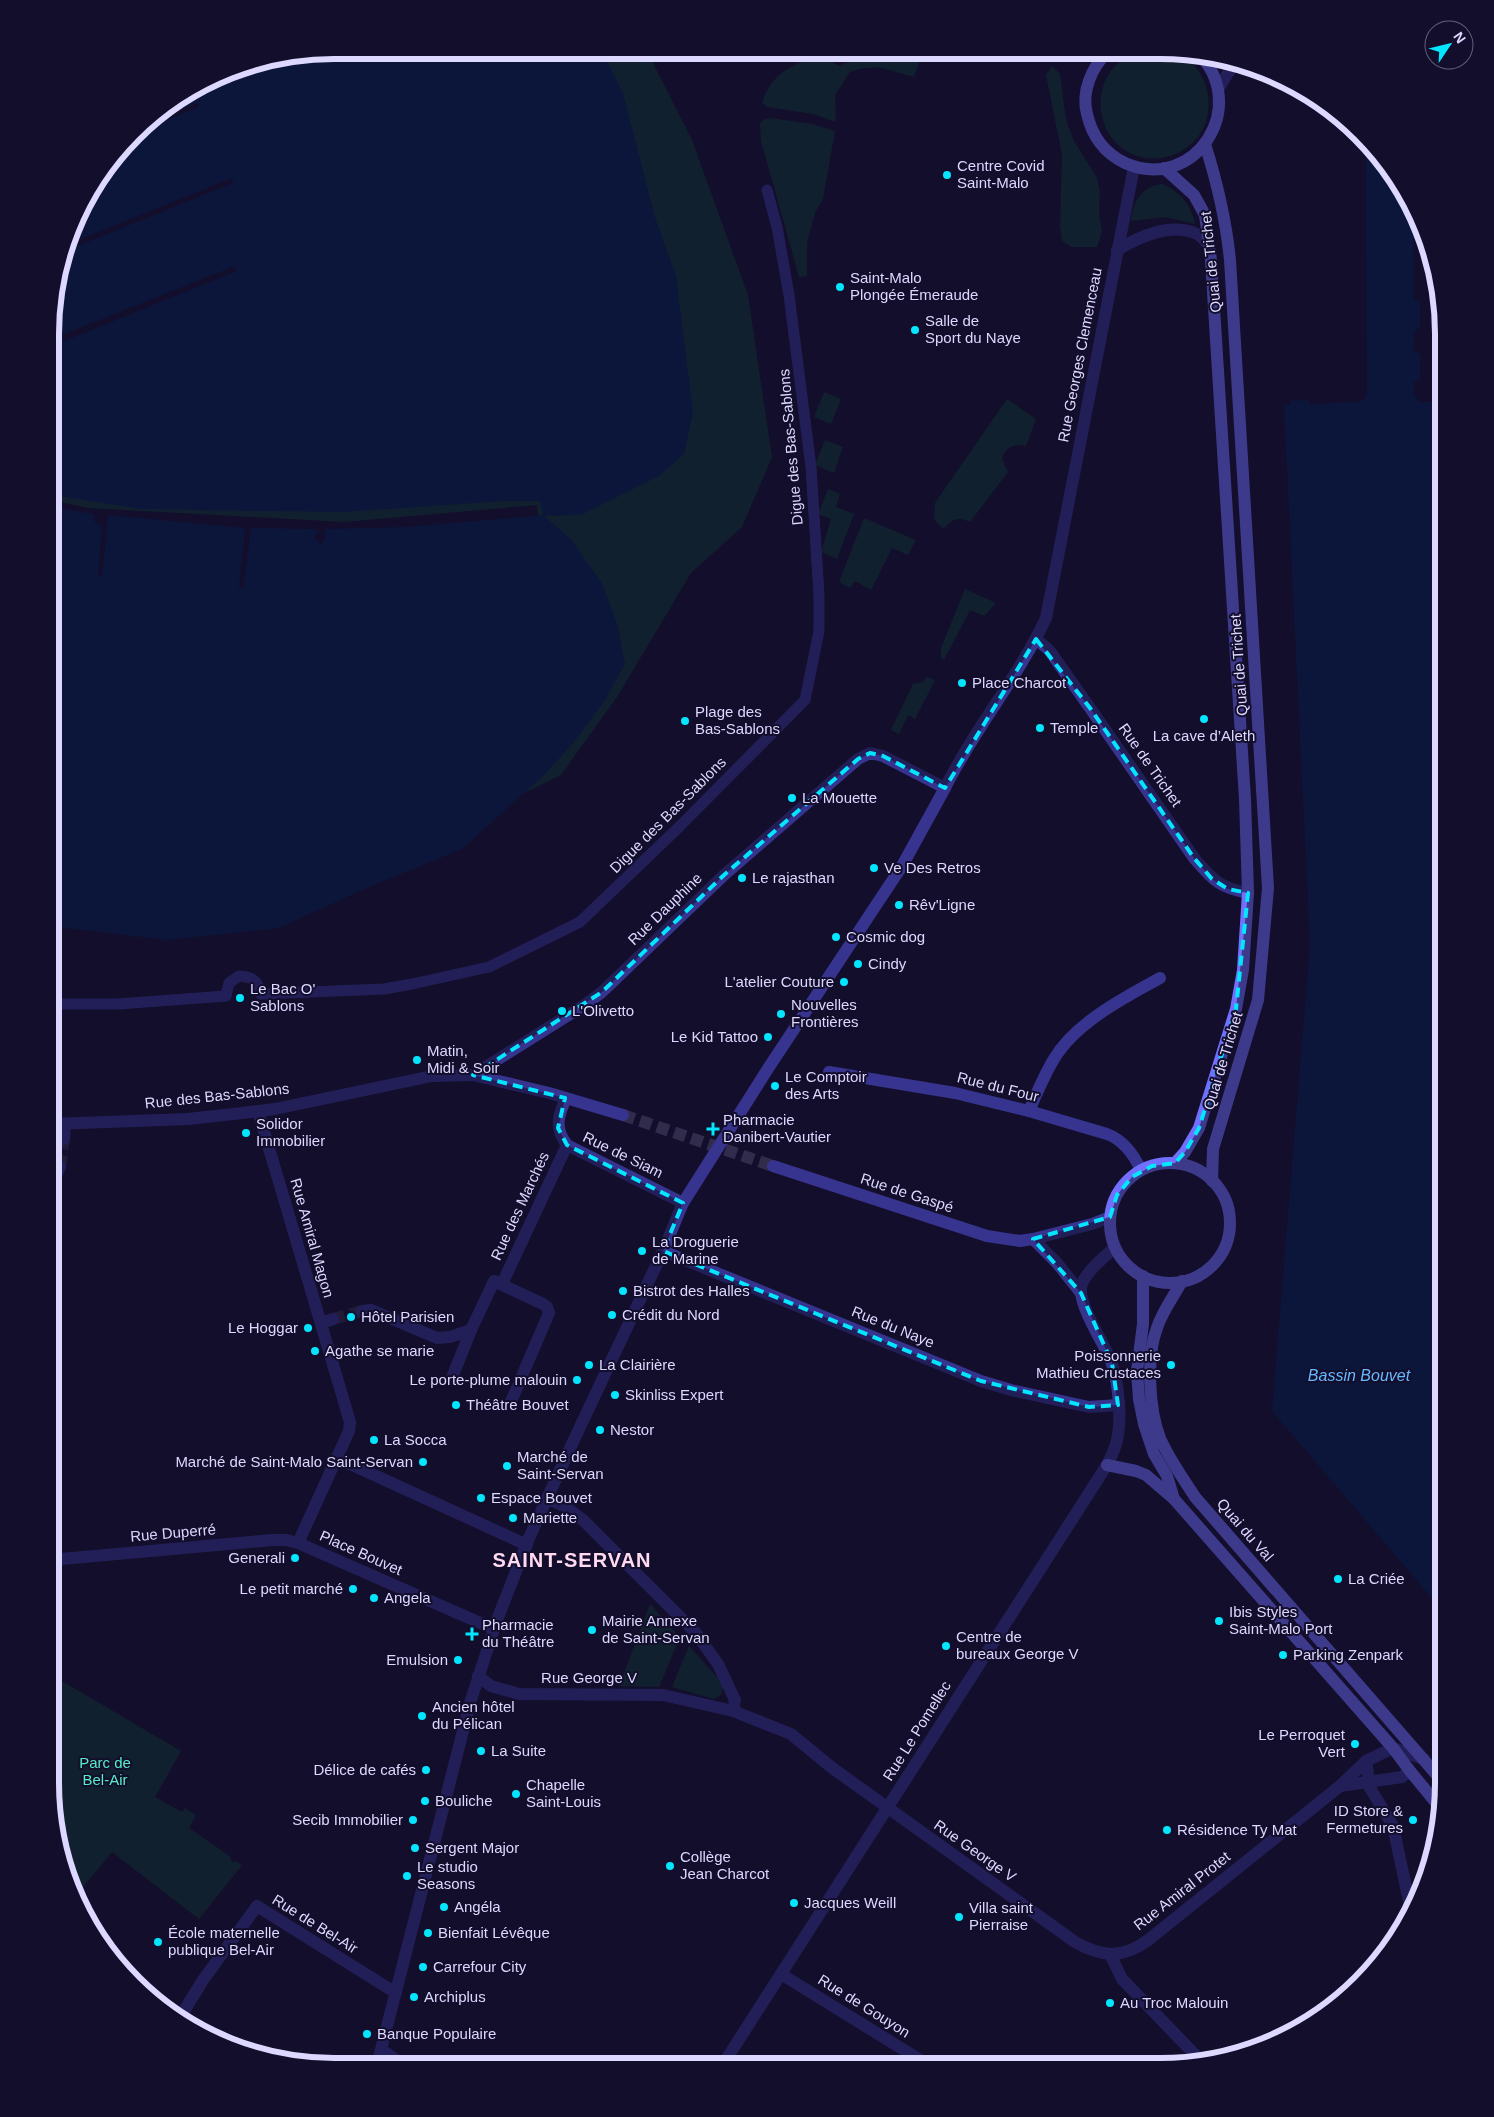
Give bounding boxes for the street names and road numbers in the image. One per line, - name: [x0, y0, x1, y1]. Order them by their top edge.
- street label: Quai de Trichet: [1197, 210, 1224, 314]
- street label: Rue Georges Clemenceau: [1054, 266, 1105, 444]
- street label: Digue des Bas-Sablons: [775, 368, 806, 526]
- street label: Quai de Trichet: [1226, 613, 1251, 716]
- street label: Rue de Trichet: [1115, 720, 1186, 810]
- street label: Digue des Bas-Sablons: [606, 753, 729, 876]
- street label: Rue Dauphine: [624, 869, 705, 948]
- street label: Quai de Trichet: [1200, 1009, 1246, 1112]
- street label: Rue du Four: [956, 1068, 1041, 1105]
- street label: Rue des Bas-Sablons: [144, 1079, 290, 1112]
- street label: Rue de Siam: [581, 1128, 666, 1181]
- street label: Rue des Marchés: [487, 1149, 552, 1263]
- street label: Rue de Gaspé: [859, 1169, 956, 1216]
- street label: Rue Amiral Magon: [287, 1176, 338, 1300]
- street label: Rue du Naye: [849, 1302, 937, 1351]
- street label: Quai du Val: [1214, 1495, 1277, 1564]
- street label: Rue Duperré: [129, 1520, 216, 1545]
- street label: Place Bouvet: [317, 1527, 406, 1579]
- street label: Rue George V: [541, 1669, 637, 1686]
- street label: Rue Le Pomellec: [879, 1677, 954, 1784]
- street label: Rue George V: [931, 1816, 1019, 1885]
- street label: Rue Amiral Protet: [1130, 1847, 1234, 1933]
- street label: Rue de Bel-Air: [269, 1891, 361, 1957]
- street label: Rue de Gouyon: [815, 1971, 913, 2041]

